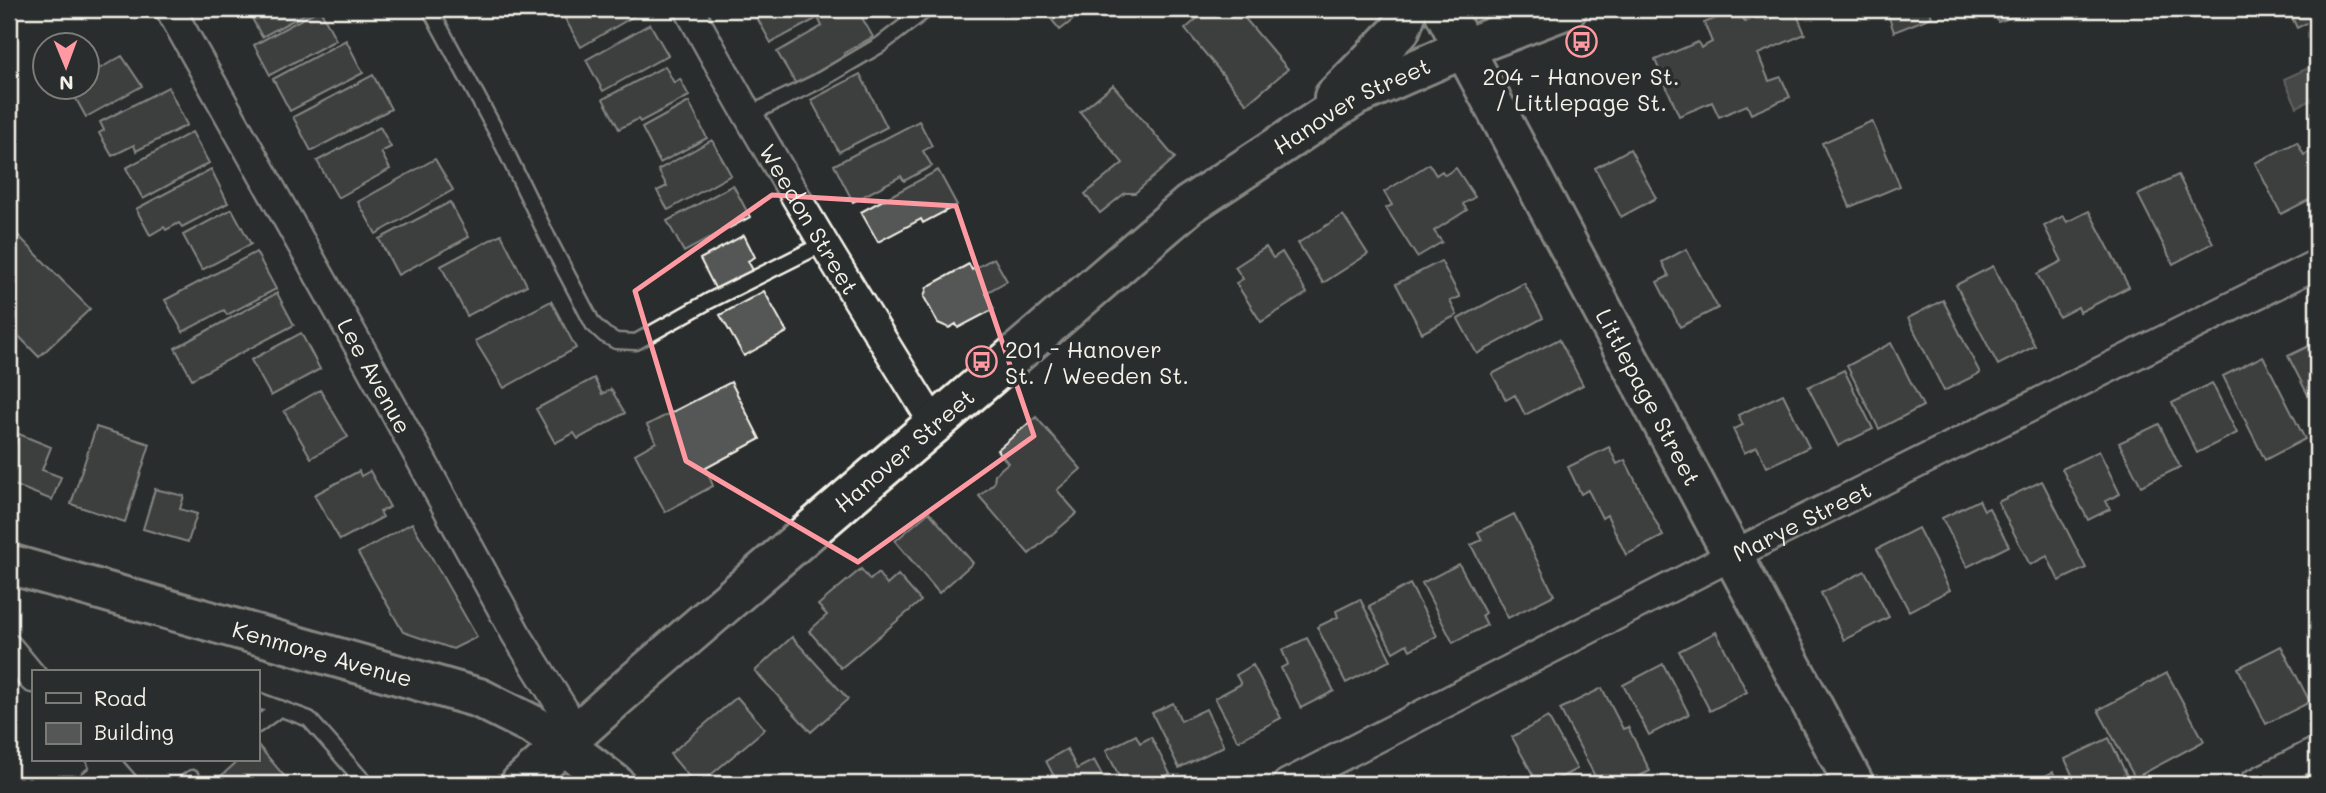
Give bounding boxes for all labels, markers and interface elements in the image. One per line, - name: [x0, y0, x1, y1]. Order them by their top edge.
- bus stop icon: 204 - Hanover St. / Littlepage St.: [1564, 25, 1598, 59]
- north arrow: [32, 32, 102, 102]
- street label: Hanover Street: [1267, 50, 1435, 161]
- place label: 204 - Hanover St. / Littlepage St.: [1482, 61, 1680, 117]
- text: N: [59, 71, 74, 96]
- street label: Weedon Street: [753, 138, 866, 300]
- street label: Littlepage Street: [1589, 303, 1708, 491]
- street label: Lee Avenue: [331, 312, 419, 439]
- place label: 201 - Hanover St. / Weeden St.: [1005, 334, 1189, 390]
- bus stop icon: 201 - Hanover St. / Weeden St.: [965, 345, 999, 379]
- street label: Hanover Street: [828, 381, 980, 519]
- street label: Marye Street: [1727, 474, 1876, 568]
- street label: Kenmore Avenue: [229, 613, 416, 693]
- legend: [32, 670, 259, 762]
- text: Road: [94, 684, 146, 711]
- text: Building: [94, 718, 174, 745]

